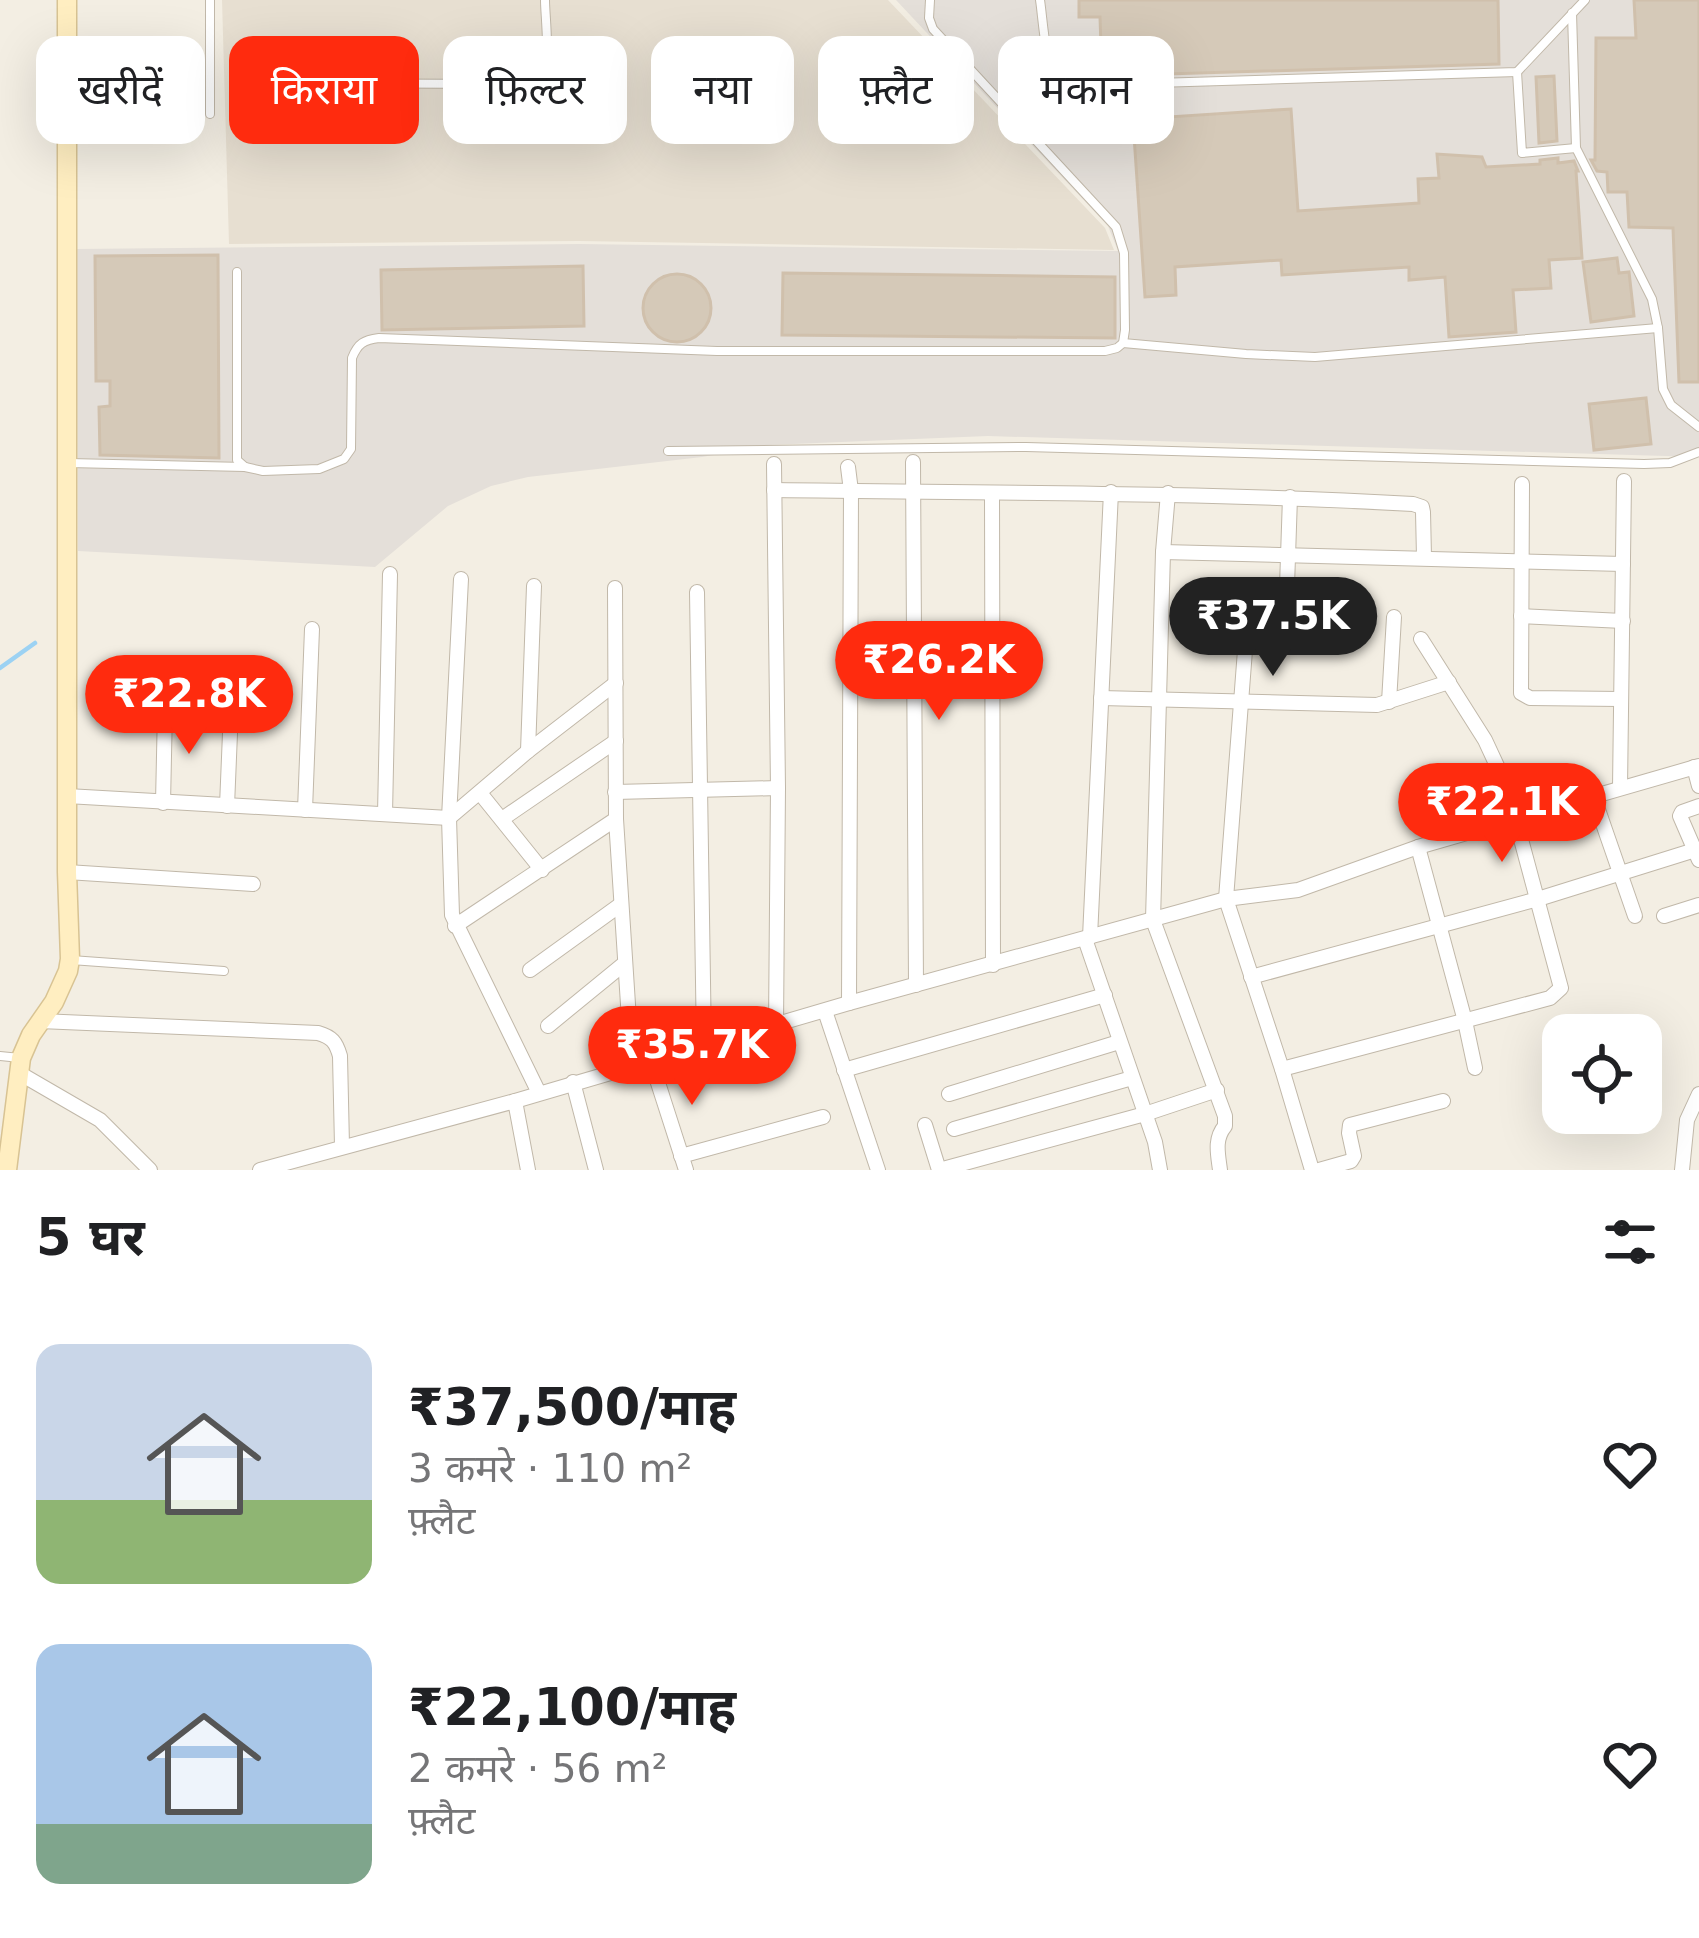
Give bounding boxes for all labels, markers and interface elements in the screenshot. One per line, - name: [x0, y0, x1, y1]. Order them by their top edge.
- chip: खरीदें: [36, 36, 205, 144]
- chip: किराया: [229, 36, 419, 144]
- chip: फ़िल्टर: [443, 36, 627, 144]
- chip: नया: [651, 36, 794, 144]
- chip: फ़्लैट: [818, 36, 974, 144]
- chip: मकान: [998, 36, 1174, 144]
- pin: ₹37.5K: [1175, 577, 1371, 679]
- text: ₹37.5K: [1196, 593, 1350, 638]
- pin: ₹26.2K: [841, 621, 1037, 723]
- text: ₹26.2K: [862, 637, 1016, 682]
- pin: ₹22.8K: [91, 655, 287, 757]
- text: ₹22.8K: [112, 671, 266, 716]
- pin: ₹22.1K: [1404, 763, 1600, 865]
- text: ₹22.1K: [1425, 779, 1579, 824]
- pin: ₹35.7K: [594, 1006, 790, 1108]
- map controls: [1542, 1014, 1662, 1134]
- button: locate: [1542, 1014, 1662, 1134]
- text: ₹35.7K: [615, 1022, 769, 1067]
- text: 5 घर: [36, 1208, 145, 1267]
- icon: filters: [1597, 1209, 1663, 1275]
- text: ₹37,500/माह: [408, 1378, 736, 1437]
- icon: home: [132, 1392, 276, 1536]
- icon: heart: [1597, 1431, 1663, 1497]
- text: 3 कमरे · 110 m²: [408, 1446, 692, 1491]
- text: फ़्लैट: [408, 1498, 475, 1543]
- text: ₹22,100/माह: [408, 1678, 736, 1737]
- icon: home: [132, 1692, 276, 1836]
- icon: heart: [1597, 1731, 1663, 1797]
- text: 2 कमरे · 56 m²: [408, 1746, 667, 1791]
- text: फ़्लैट: [408, 1798, 475, 1843]

